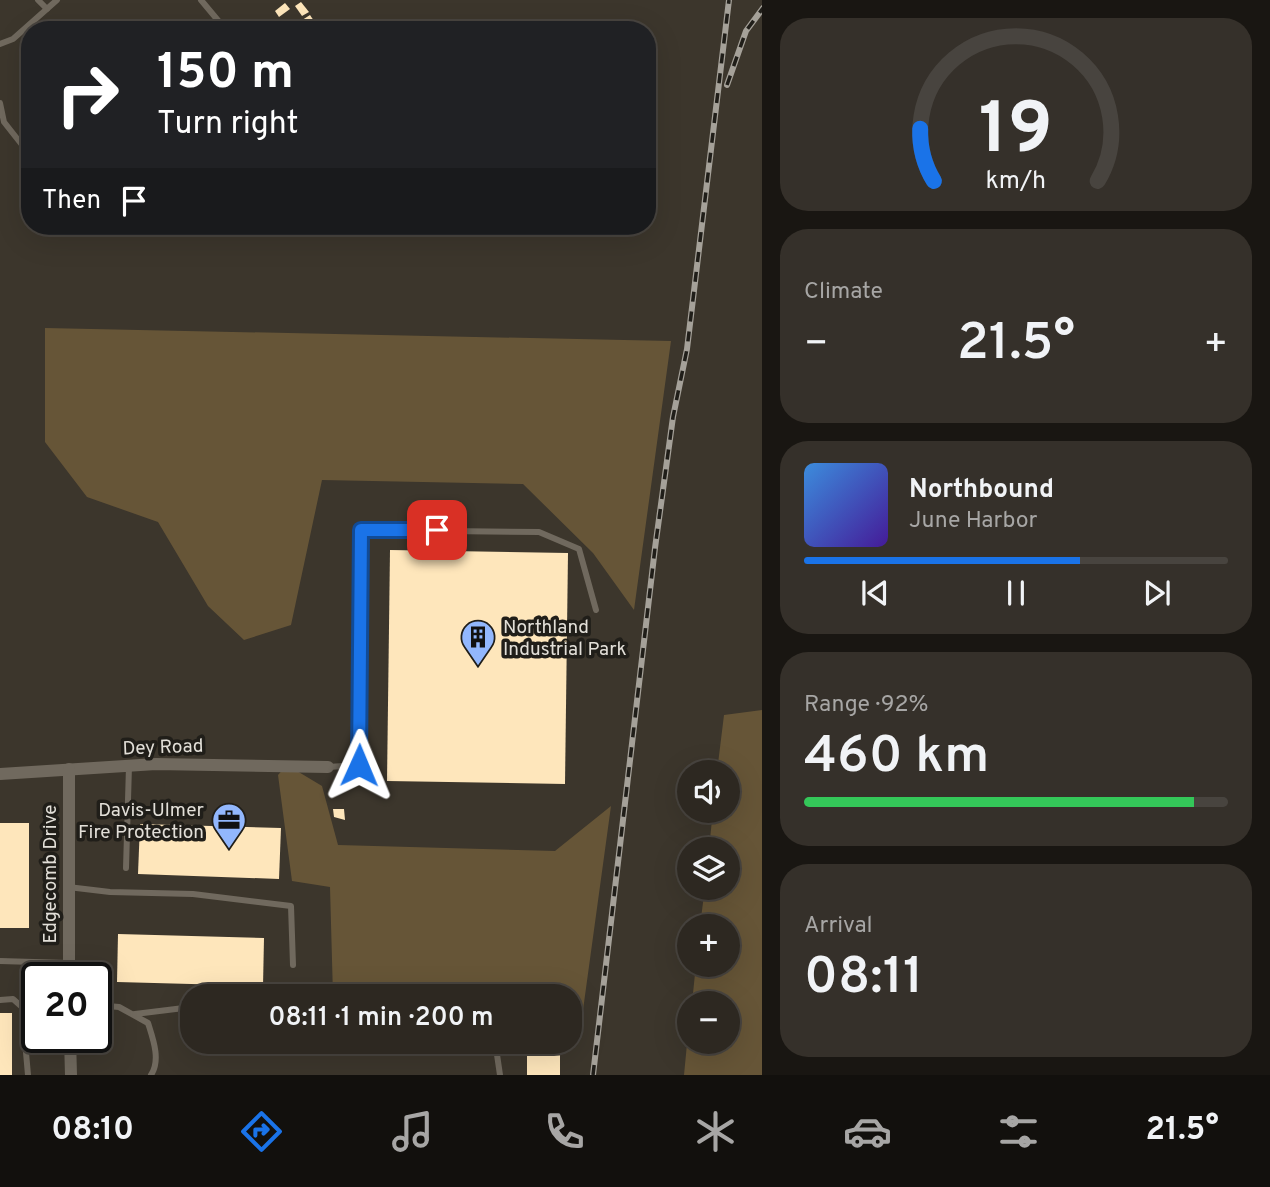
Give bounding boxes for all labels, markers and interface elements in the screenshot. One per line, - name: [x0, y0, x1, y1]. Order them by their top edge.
- text: 150 m: [157, 44, 294, 106]
- icon: right: [42, 49, 133, 140]
- text: 19: [979, 87, 1053, 179]
- text: Turn right: [157, 105, 299, 145]
- text: km/h: [986, 166, 1046, 198]
- icon: arrive: [115, 182, 153, 220]
- text: Then: [42, 185, 101, 218]
- text: Climate: [804, 278, 883, 307]
- text: 21.5°: [957, 312, 1075, 378]
- text: −: [804, 321, 829, 370]
- text: +: [1203, 321, 1228, 370]
- text: Northbound: [909, 474, 1054, 507]
- pin: [407, 500, 467, 560]
- text: June Harbor: [909, 507, 1037, 536]
- icon: arrive: [418, 511, 456, 549]
- icon: previous: [856, 574, 894, 612]
- icon: pause: [997, 574, 1035, 612]
- icon: next: [1138, 574, 1176, 612]
- place label: Northland Industrial Park: [503, 616, 627, 662]
- building icon: Northland Industrial Park: [459, 618, 497, 667]
- text: Range · 92%: [804, 691, 929, 720]
- text: 460 km: [804, 725, 989, 791]
- position arrow: [322, 728, 396, 802]
- street label: Dey Road: [122, 735, 204, 761]
- map controls: [677, 760, 740, 1054]
- button: sound: [677, 760, 740, 823]
- place label: Davis-Ulmer Fire Protection: [78, 799, 205, 845]
- office icon: Davis-Ulmer Fire Protection: [210, 801, 248, 850]
- street label: Edgecomb Drive: [39, 805, 63, 943]
- button: layers: [677, 837, 740, 900]
- text: Arrival: [804, 912, 873, 941]
- button: +: [677, 914, 740, 977]
- text: 08:11: [804, 946, 923, 1012]
- speed limit sign: 20: [21, 962, 112, 1053]
- button: −: [677, 991, 740, 1054]
- text: 08:11 · 1 min · 200 m: [268, 1002, 494, 1035]
- icon: directions: [237, 1107, 286, 1156]
- icon: music: [388, 1107, 437, 1156]
- icon: phone: [540, 1107, 589, 1156]
- icon: climate: [691, 1107, 740, 1156]
- icon: car: [843, 1107, 892, 1156]
- icon: filters: [994, 1107, 1043, 1156]
- text: 08:10: [51, 1111, 134, 1151]
- text: 21.5°: [1146, 1111, 1219, 1151]

